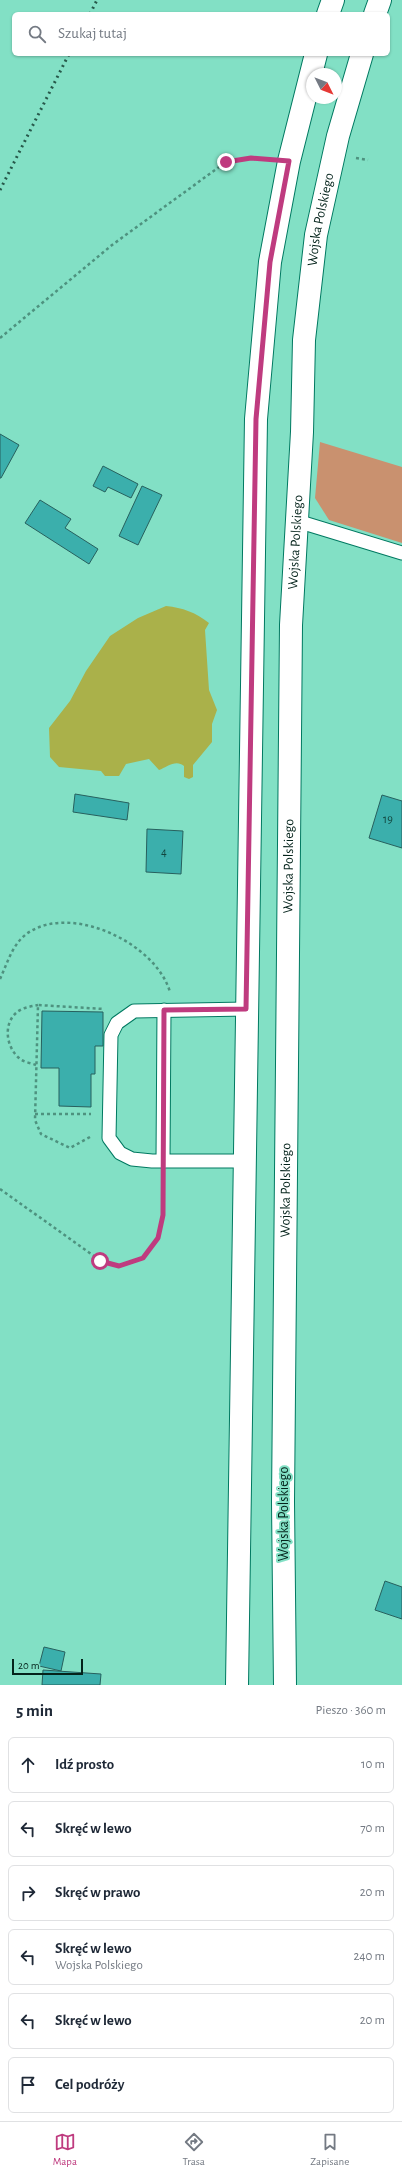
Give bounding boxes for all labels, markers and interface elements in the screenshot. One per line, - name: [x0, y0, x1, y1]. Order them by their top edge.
- search box: [12, 12, 390, 56]
- icon: search: [26, 23, 48, 45]
- text: Szukaj tutaj: [58, 26, 127, 41]
- north arrow: [306, 68, 342, 104]
- route end: [217, 153, 235, 171]
- street label: Wojska Polskiego: [305, 172, 337, 267]
- street label: Wojska Polskiego: [286, 494, 305, 590]
- house number: 19: [383, 813, 393, 825]
- street label: Wojska Polskiego: [281, 819, 296, 913]
- house number: 4: [161, 846, 167, 858]
- street label: Wojska Polskiego: [278, 1143, 293, 1237]
- route start: [91, 1252, 109, 1270]
- street label: Wojska Polskiego: [277, 1467, 291, 1561]
- scale bar: [12, 1657, 83, 1676]
- text: 20 m: [18, 1660, 39, 1671]
- text: 5 min: [16, 1702, 53, 1719]
- text: Pieszo · 360 m: [316, 1704, 386, 1717]
- icon: ahead: [17, 1754, 39, 1776]
- text: Idź prosto: [55, 1757, 114, 1772]
- text: 10 m: [361, 1758, 385, 1771]
- icon: left: [17, 1818, 39, 1840]
- text: Skręć w lewo: [55, 1821, 132, 1836]
- text: 70 m: [360, 1822, 385, 1835]
- icon: right: [17, 1882, 39, 1904]
- text: Skręć w prawo: [55, 1885, 140, 1900]
- text: 20 m: [360, 1886, 385, 1899]
- text: Skręć w lewo: [55, 1941, 132, 1956]
- icon: left: [17, 1946, 39, 1968]
- text: 240 m: [353, 1950, 385, 1963]
- text: Wojska Polskiego: [55, 1959, 143, 1972]
- icon: left: [17, 2010, 39, 2032]
- text: Skręć w lewo: [55, 2013, 132, 2028]
- text: 20 m: [360, 2014, 385, 2027]
- icon: arrive: [17, 2074, 39, 2096]
- text: Cel podróży: [55, 2077, 124, 2092]
- tab: Mapa: [53, 2131, 77, 2168]
- tab: Trasa: [183, 2131, 205, 2168]
- tab: Zapisane: [310, 2131, 349, 2168]

